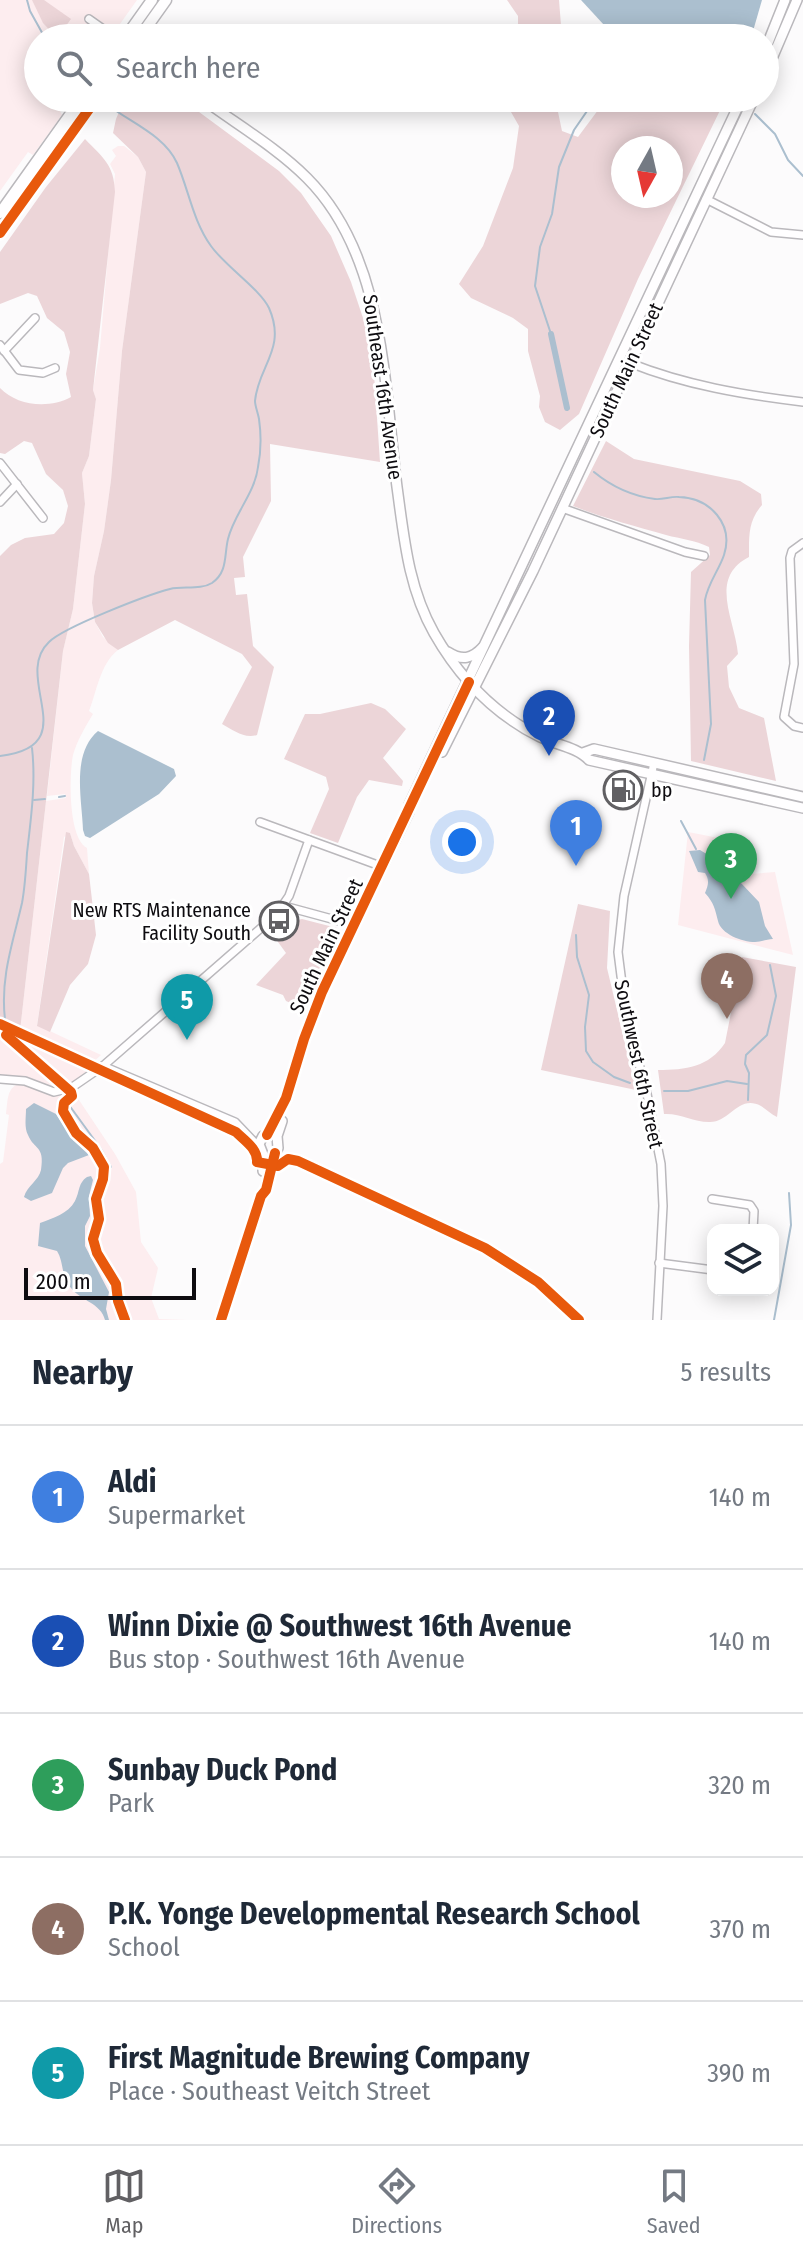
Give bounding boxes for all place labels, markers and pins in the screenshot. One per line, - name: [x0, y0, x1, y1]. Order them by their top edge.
- pin: 2: [523, 690, 575, 756]
- fuel station icon: bp: [602, 769, 644, 811]
- place label: bp: [651, 778, 672, 802]
- pin: 1: [550, 800, 602, 866]
- pin: 3: [705, 833, 757, 899]
- place label: New RTS Maintenance Facility South: [73, 898, 251, 945]
- bus stop icon: New RTS Maintenance Facility South: [258, 900, 300, 942]
- pin: 4: [701, 953, 753, 1019]
- pin: 5: [161, 974, 213, 1040]

